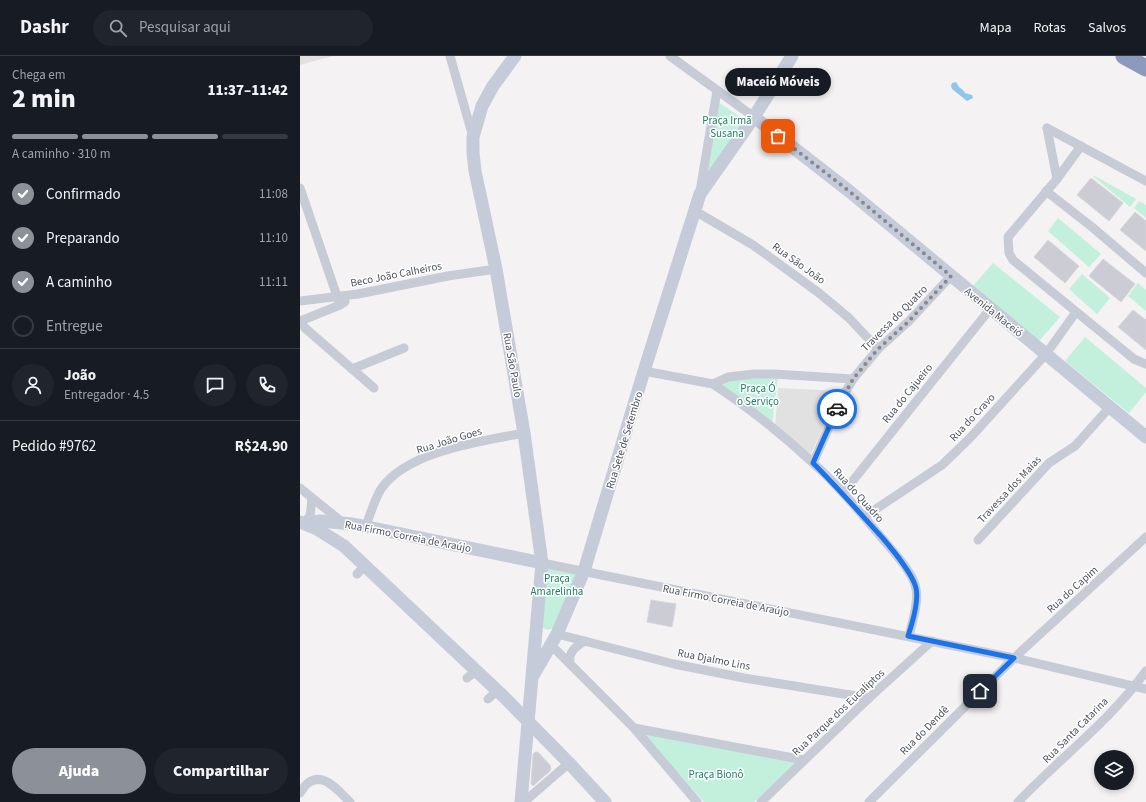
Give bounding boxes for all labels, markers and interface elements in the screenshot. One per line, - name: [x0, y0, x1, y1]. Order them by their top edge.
- search box: [93, 10, 373, 46]
- text: Dashr: [20, 14, 69, 41]
- icon: search: [107, 17, 129, 39]
- text: Pesquisar aqui: [139, 17, 231, 38]
- text: Mapa: [980, 18, 1011, 38]
- text: Rotas: [1033, 18, 1066, 38]
- text: Salvos: [1088, 18, 1126, 38]
- text: Chega em: [12, 66, 66, 84]
- callout: Maceió Móveis: [725, 68, 831, 96]
- text: Maceió Móveis: [736, 73, 820, 91]
- text: 2 min: [12, 80, 76, 117]
- text: 11:37–11:42: [207, 80, 288, 101]
- park label: Praça Irmã Susana: [702, 113, 752, 141]
- pin: [761, 119, 795, 153]
- icon: bag: [767, 125, 789, 147]
- text: A caminho · 310 m: [12, 145, 110, 163]
- icon: check: [12, 183, 34, 205]
- text: Confirmado: [46, 184, 121, 205]
- text: 11:08: [259, 185, 288, 203]
- icon: check: [12, 227, 34, 249]
- text: Preparando: [46, 228, 120, 249]
- text: 11:10: [259, 229, 288, 247]
- street label: Rua São João: [769, 239, 828, 288]
- street label: Beco João Calheiros: [349, 258, 443, 291]
- icon: check: [12, 271, 34, 293]
- text: A caminho: [46, 272, 112, 293]
- text: 11:11: [259, 273, 288, 291]
- street label: Travessa do Quatro: [858, 282, 931, 355]
- street label: Avenida Maceió: [961, 284, 1026, 341]
- text: Entregue: [46, 316, 103, 337]
- street label: Rua São Paulo: [499, 331, 526, 399]
- street label: Rua do Cajueiro: [879, 360, 936, 426]
- button: person: [12, 364, 54, 406]
- button: chat: [194, 364, 236, 406]
- button: phone: [246, 364, 288, 406]
- text: João: [64, 365, 96, 386]
- park label: Praça Ó o Serviço: [737, 381, 779, 409]
- text: Entregador · 4.5: [64, 386, 149, 404]
- street label: Rua Sete de Setembro: [602, 389, 646, 491]
- courier: [817, 389, 857, 429]
- street label: Rua do Cravo: [946, 390, 999, 445]
- icon: car: [826, 398, 848, 420]
- street label: Rua João Goes: [415, 423, 484, 458]
- text: Pedido #9762: [12, 436, 96, 457]
- text: R$24.90: [235, 436, 288, 457]
- street label: Travessa dos Maias: [974, 452, 1045, 526]
- street label: Rua do Quadro: [830, 465, 887, 526]
- street label: Rua Firmo Correia de Araújo: [343, 517, 472, 556]
- street label: Rua do Capim: [1044, 562, 1101, 616]
- park label: Praça Amarelinha: [531, 571, 583, 599]
- street label: Rua Firmo Correia de Araújo: [661, 581, 790, 620]
- street label: Rua Djalmo Lins: [676, 645, 752, 674]
- street label: Rua Parque dos Eucaliptos: [789, 665, 888, 759]
- pin: [963, 674, 997, 708]
- icon: home: [969, 680, 991, 702]
- street label: Rua Santa Catarina: [1039, 694, 1112, 767]
- street label: Rua do Dendê: [896, 702, 953, 758]
- button: Ajuda: [12, 748, 146, 794]
- button: Compartilhar: [154, 748, 288, 794]
- map controls: [1094, 750, 1134, 790]
- button: layers: [1094, 750, 1134, 790]
- park label: Praça Bionô: [688, 767, 744, 782]

